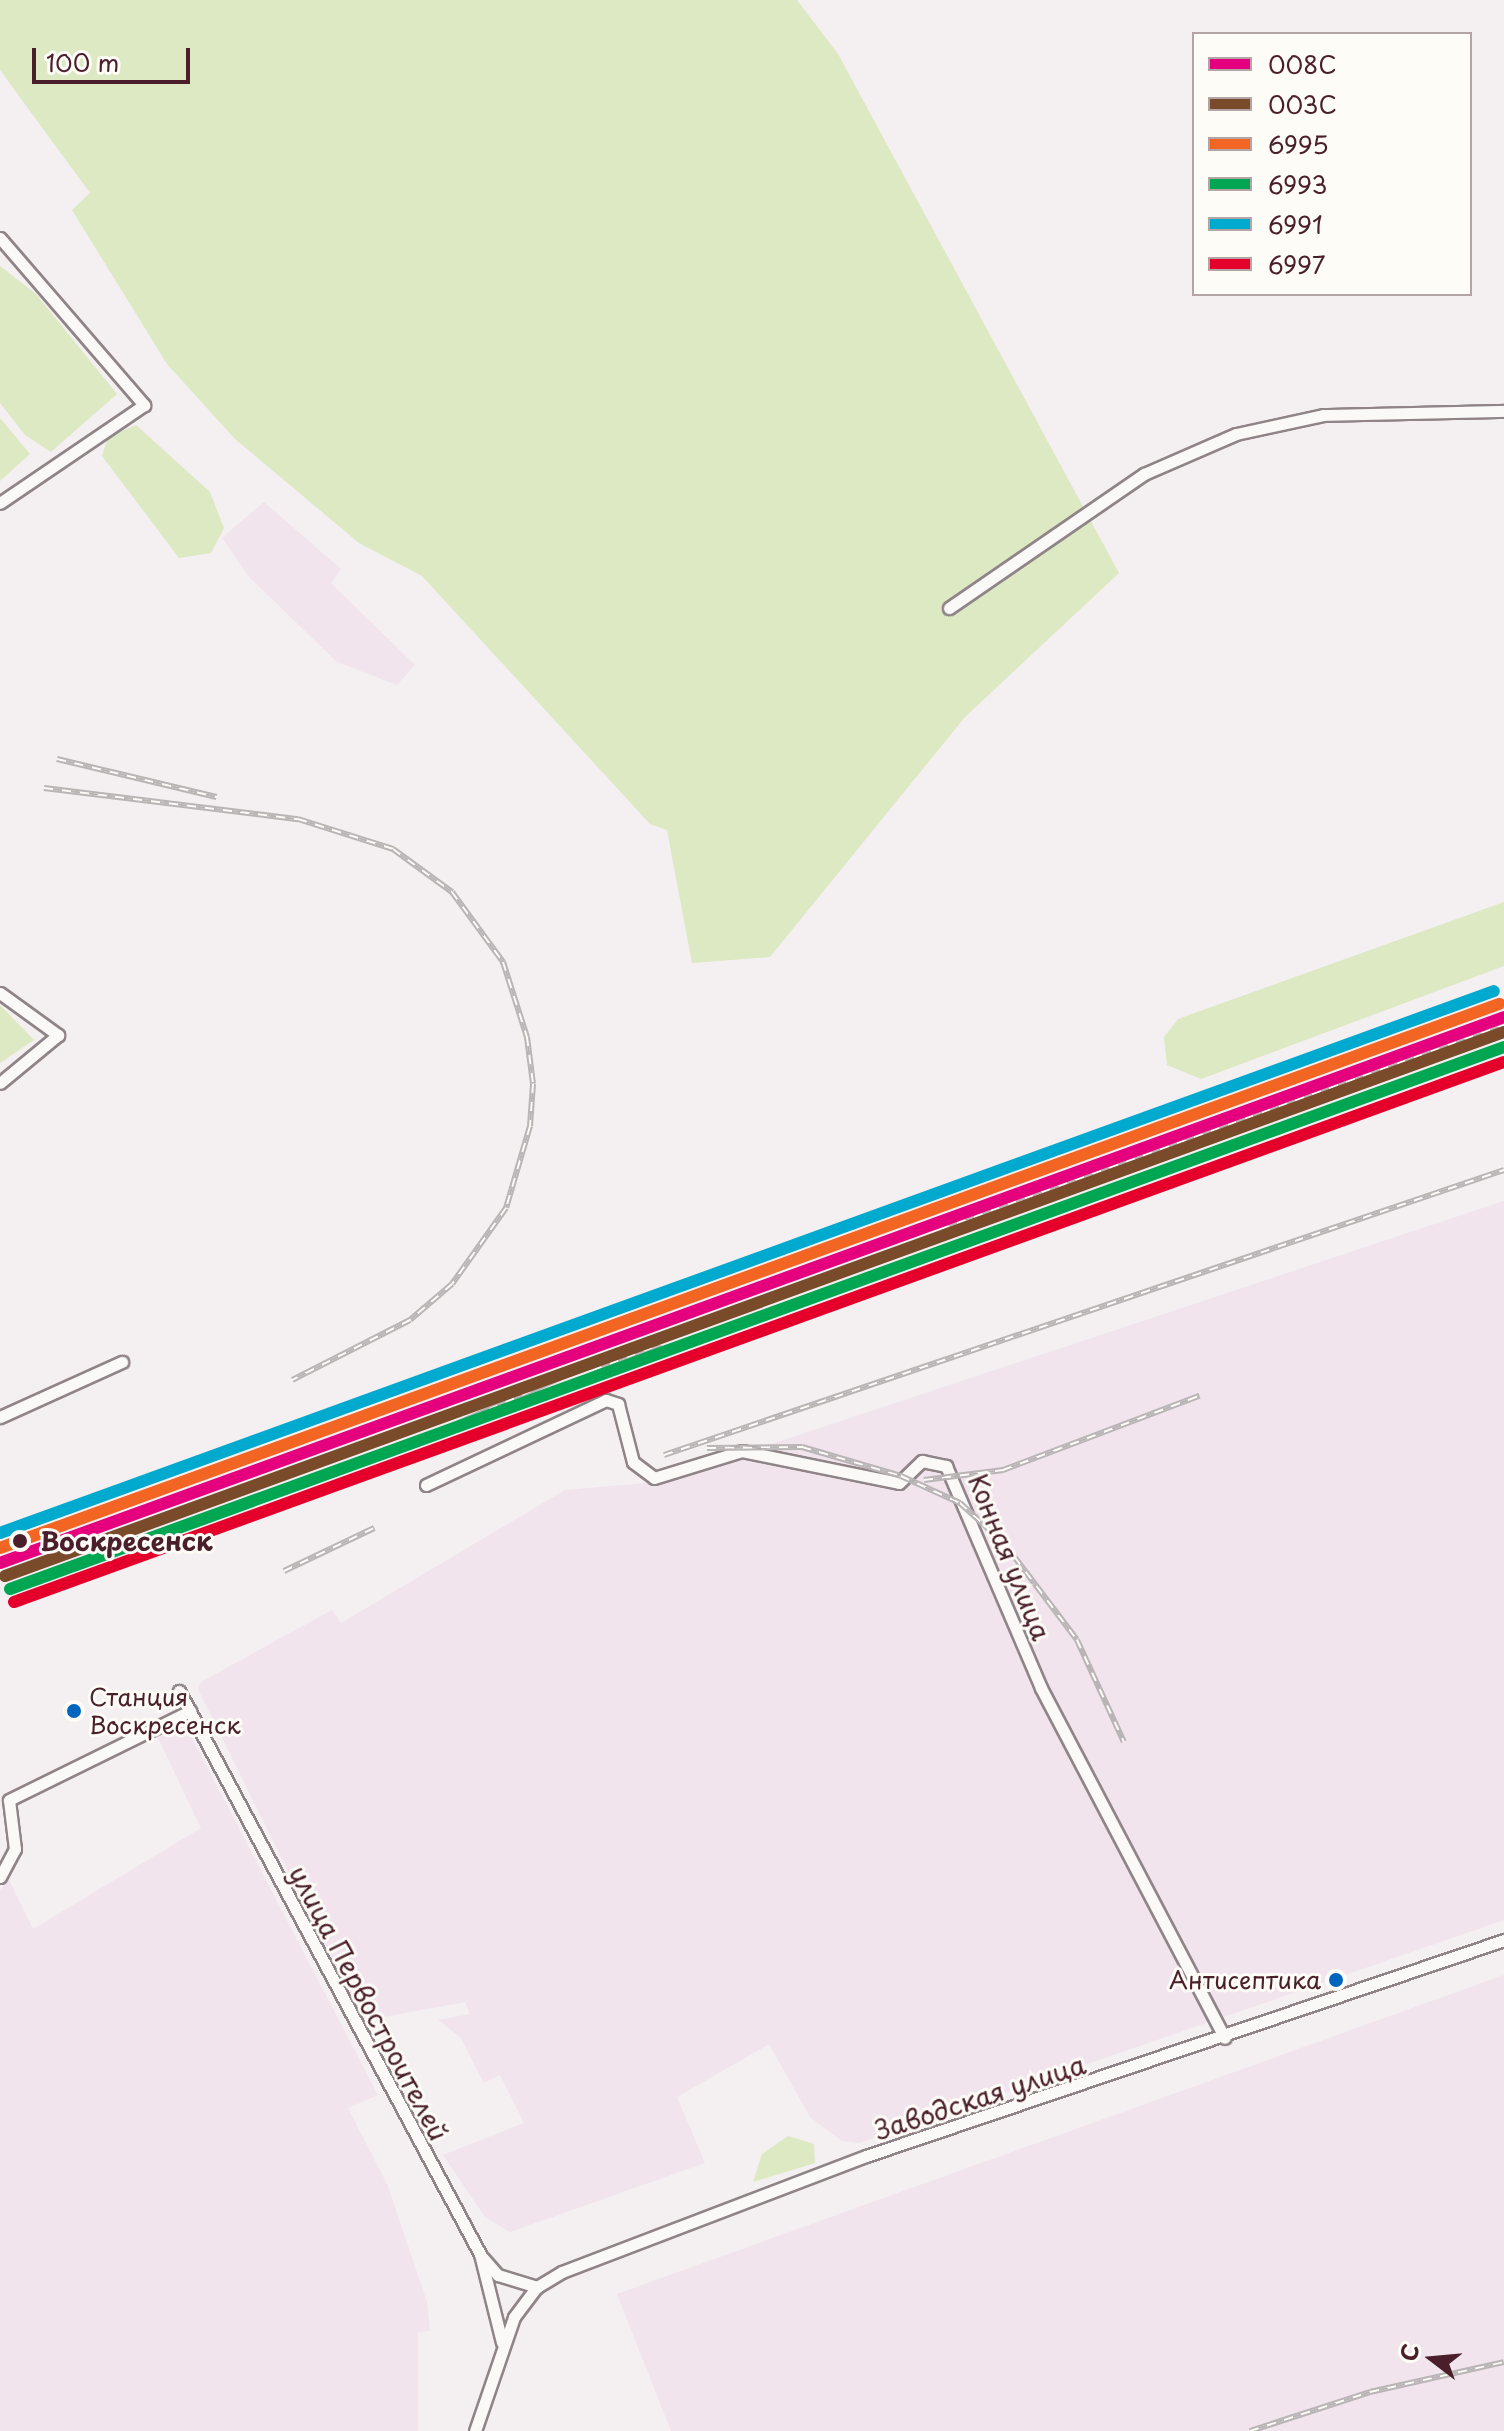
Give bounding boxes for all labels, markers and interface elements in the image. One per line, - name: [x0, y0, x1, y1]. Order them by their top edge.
- scale bar: [36, 32, 194, 82]
- legend: [1192, 32, 1472, 296]
- text: 100 m: [46, 44, 119, 80]
- text: 008С: [1268, 46, 1337, 82]
- text: 003С: [1268, 86, 1337, 122]
- text: 6995: [1268, 126, 1329, 162]
- text: 6993: [1268, 166, 1327, 202]
- text: 6991: [1268, 206, 1323, 242]
- text: 6997: [1268, 246, 1325, 282]
- street label: Конная улица: [962, 1469, 1058, 1645]
- place label: Воскресенск: [40, 1525, 212, 1557]
- marker: Воскресенск: [7, 1528, 33, 1554]
- place label: Станция Воскресенск: [89, 1683, 241, 1739]
- marker: Станция Воскресенск: [66, 1703, 82, 1719]
- street label: улица Первостроителей: [283, 1859, 455, 2147]
- place label: Антисептика: [1169, 1966, 1321, 1994]
- marker: Антисептика: [1328, 1972, 1344, 1988]
- street label: Заводская улица: [870, 2048, 1090, 2146]
- north arrow: [1392, 2319, 1472, 2399]
- text: С: [1390, 2340, 1427, 2365]

